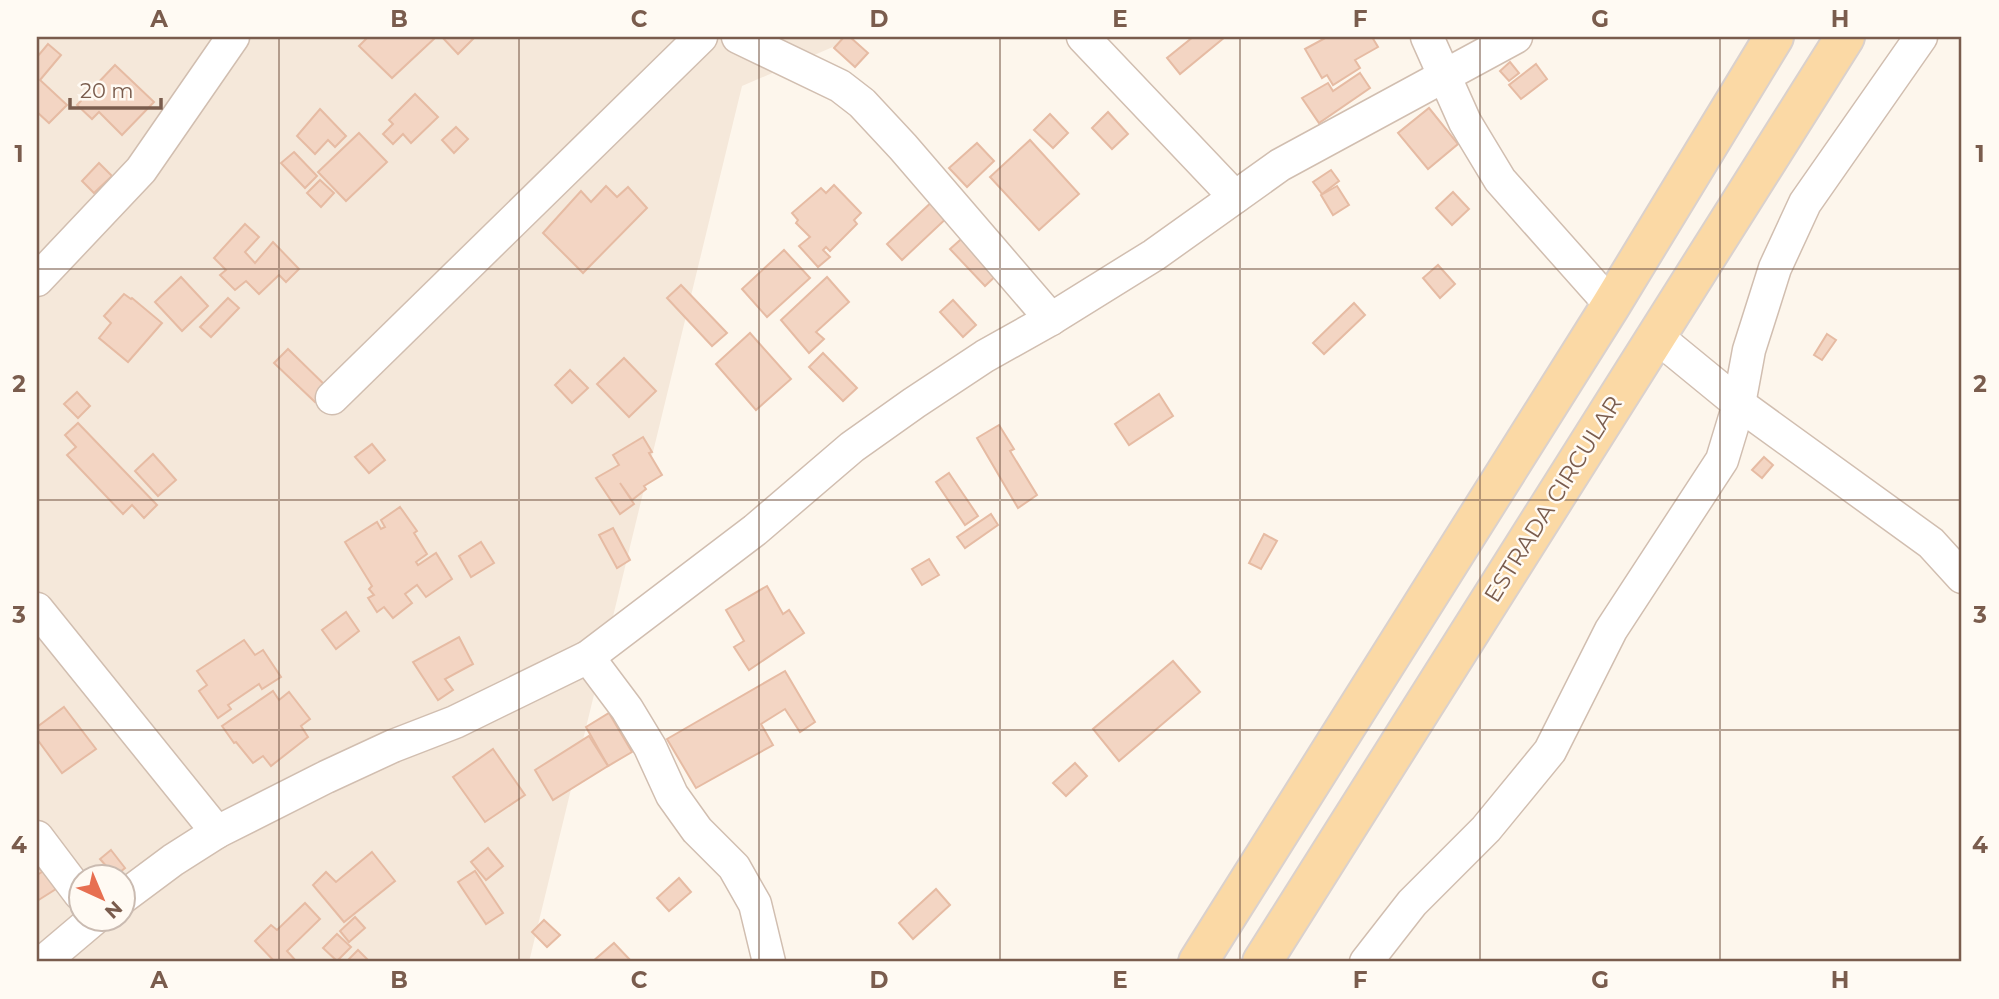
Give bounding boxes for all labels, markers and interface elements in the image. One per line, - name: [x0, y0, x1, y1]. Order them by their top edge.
- text: A: [149, 5, 168, 33]
- text: B: [390, 5, 408, 33]
- text: C: [631, 5, 648, 33]
- text: D: [870, 5, 889, 33]
- text: E: [1112, 5, 1128, 33]
- text: F: [1353, 5, 1368, 33]
- text: G: [1591, 5, 1609, 33]
- text: H: [1831, 5, 1849, 33]
- scale bar: [70, 66, 161, 110]
- text: 20 m: [80, 78, 134, 103]
- text: 1: [14, 140, 24, 168]
- text: 1: [1975, 140, 1985, 168]
- text: 2: [12, 370, 26, 398]
- text: 2: [1973, 370, 1987, 398]
- street label: ESTRADA CIRCULAR: [1478, 391, 1628, 607]
- text: 3: [11, 601, 26, 629]
- text: 3: [1972, 601, 1987, 629]
- text: 4: [11, 831, 27, 859]
- text: 4: [1972, 831, 1988, 859]
- north arrow: [66, 862, 136, 932]
- text: N: [100, 896, 127, 923]
- text: A: [149, 966, 168, 994]
- text: B: [390, 966, 408, 994]
- text: C: [631, 966, 648, 994]
- text: D: [870, 966, 889, 994]
- text: E: [1112, 966, 1128, 994]
- text: F: [1353, 966, 1368, 994]
- text: G: [1591, 966, 1609, 994]
- text: H: [1831, 966, 1849, 994]

